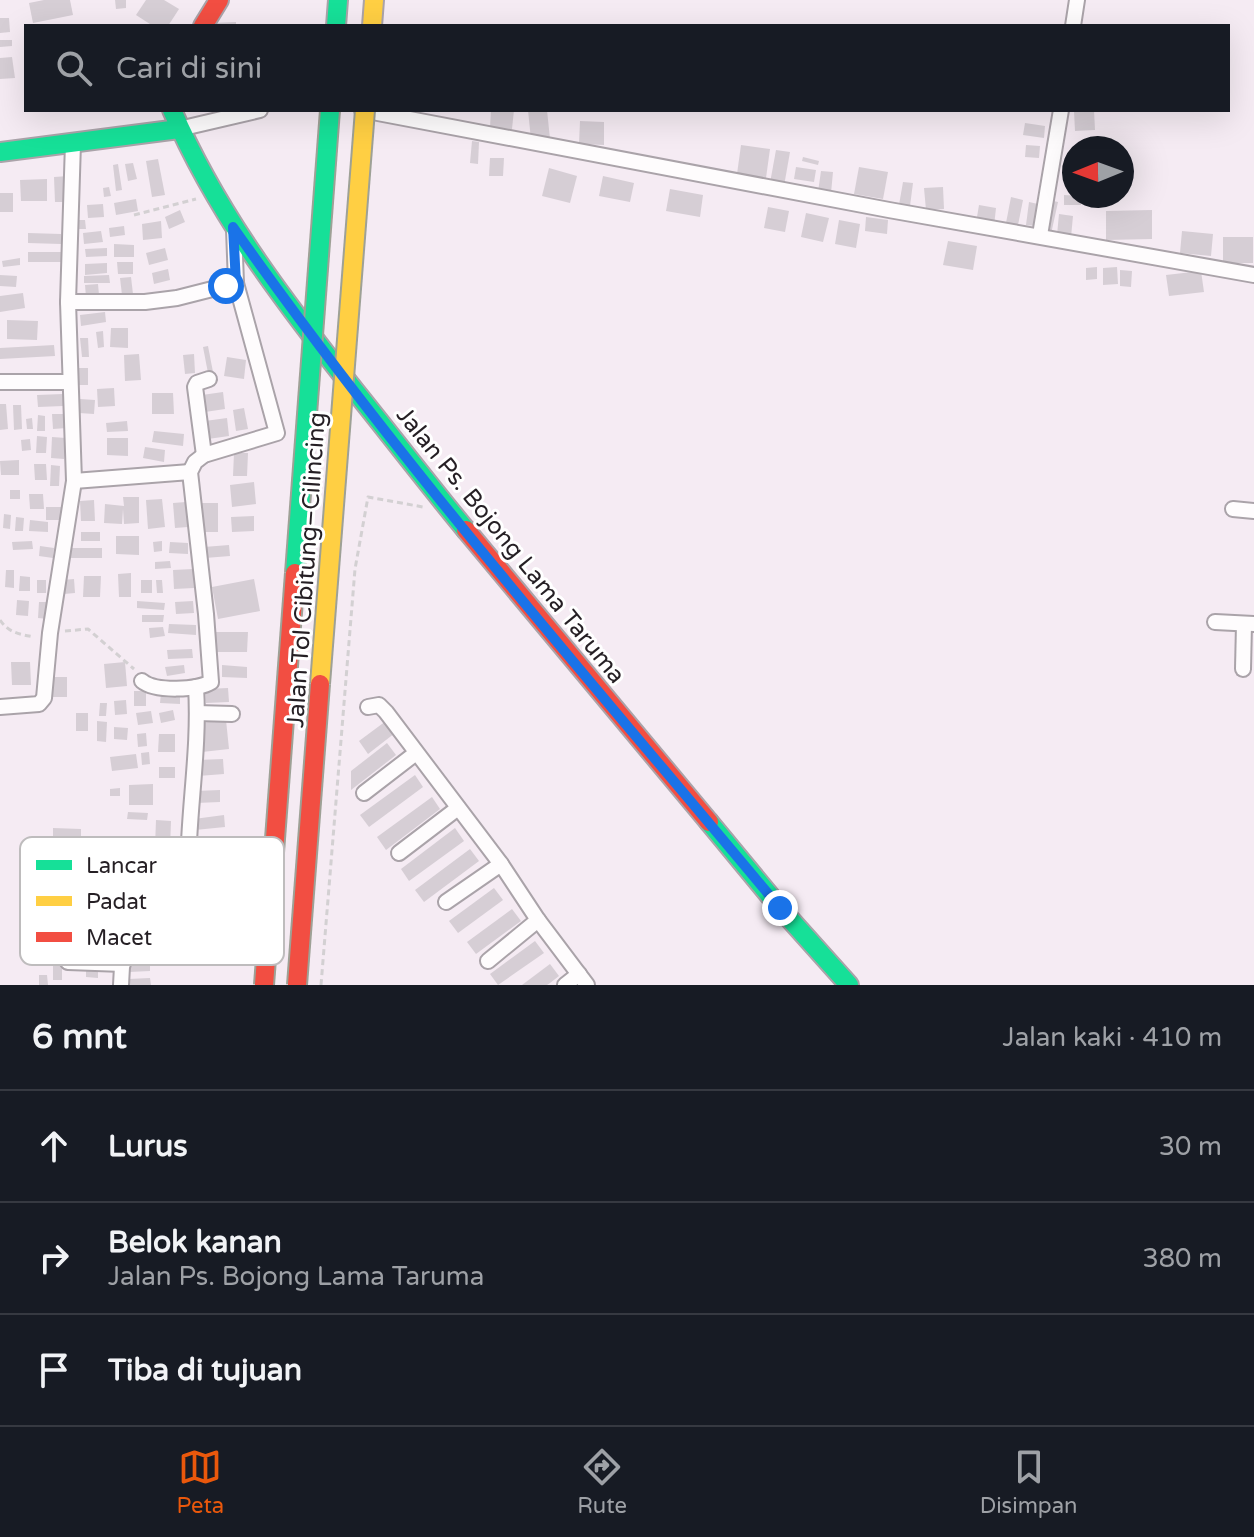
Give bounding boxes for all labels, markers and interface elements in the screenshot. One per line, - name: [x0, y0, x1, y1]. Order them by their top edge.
- search box: [24, 24, 1230, 112]
- icon: search: [52, 46, 96, 90]
- text: Cari di sini: [116, 50, 262, 87]
- north arrow: [1062, 136, 1134, 208]
- route start: [208, 268, 244, 304]
- street label: Jalan Ps. Bojong Lama Taruma: [390, 401, 631, 689]
- street label: Jalan Tol Cibitung–Cilincing: [281, 411, 332, 729]
- legend: [20, 837, 284, 965]
- text: Lancar: [86, 853, 158, 879]
- text: Padat: [86, 889, 147, 915]
- route end: [762, 890, 798, 926]
- text: Macet: [86, 925, 152, 951]
- text: 6 mnt: [32, 1017, 127, 1058]
- text: Jalan kaki · 410 m: [1003, 1022, 1222, 1053]
- icon: ahead: [32, 1124, 76, 1168]
- text: Lurus: [108, 1128, 188, 1165]
- text: 30 m: [1159, 1131, 1222, 1162]
- text: Belok kanan: [108, 1224, 282, 1261]
- icon: right: [32, 1236, 76, 1280]
- text: 380 m: [1142, 1243, 1222, 1274]
- text: Jalan Ps. Bojong Lama Taruma: [108, 1261, 484, 1292]
- icon: arrive: [32, 1348, 76, 1392]
- text: Tiba di tujuan: [108, 1352, 302, 1389]
- tab: Peta: [176, 1445, 224, 1519]
- tab: Rute: [577, 1445, 627, 1519]
- tab: Disimpan: [980, 1445, 1078, 1519]

